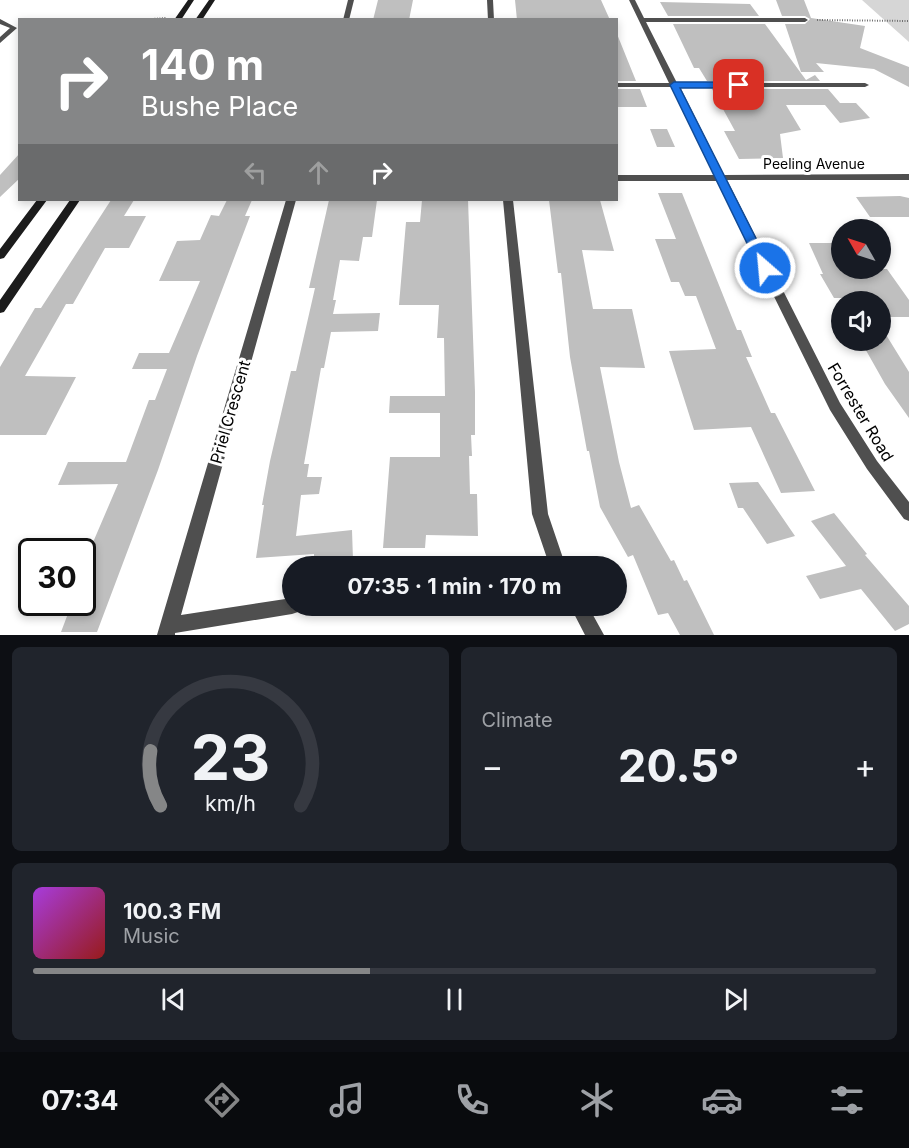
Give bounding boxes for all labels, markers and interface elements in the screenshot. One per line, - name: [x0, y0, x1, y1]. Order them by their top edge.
- text: 140 m: [141, 39, 264, 90]
- icon: right: [42, 42, 120, 120]
- pin: [713, 59, 764, 110]
- icon: arrive: [722, 68, 755, 101]
- text: Bushe Place: [141, 90, 298, 123]
- street label: Peeling Avenue: [763, 155, 865, 172]
- icon: left: [239, 156, 272, 189]
- icon: ahead: [302, 156, 335, 189]
- icon: right: [365, 156, 398, 189]
- north arrow: [831, 219, 891, 279]
- map controls: [831, 219, 891, 351]
- position arrow: [733, 236, 797, 300]
- button: sound: [831, 291, 891, 351]
- street label: Priel Crescent: [206, 358, 254, 466]
- street label: Forrester Road: [824, 359, 898, 465]
- speed limit sign: 30: [18, 538, 96, 616]
- text: 07:35 · 1 min · 170 m: [347, 573, 562, 599]
- text: Climate: [482, 708, 553, 732]
- text: 23: [190, 720, 270, 795]
- text: 20.5°: [618, 738, 739, 793]
- text: −: [482, 746, 503, 786]
- text: +: [854, 746, 876, 786]
- text: km/h: [205, 790, 256, 816]
- text: 100.3 FM: [123, 898, 221, 924]
- text: Music: [123, 924, 180, 948]
- icon: previous: [157, 983, 190, 1016]
- icon: pause: [438, 983, 471, 1016]
- icon: next: [719, 983, 752, 1016]
- icon: directions: [201, 1079, 243, 1121]
- icon: music: [326, 1079, 368, 1121]
- icon: phone: [451, 1079, 493, 1121]
- icon: climate: [576, 1079, 618, 1121]
- icon: car: [701, 1079, 743, 1121]
- icon: filters: [826, 1079, 868, 1121]
- text: 07:34: [41, 1084, 119, 1117]

